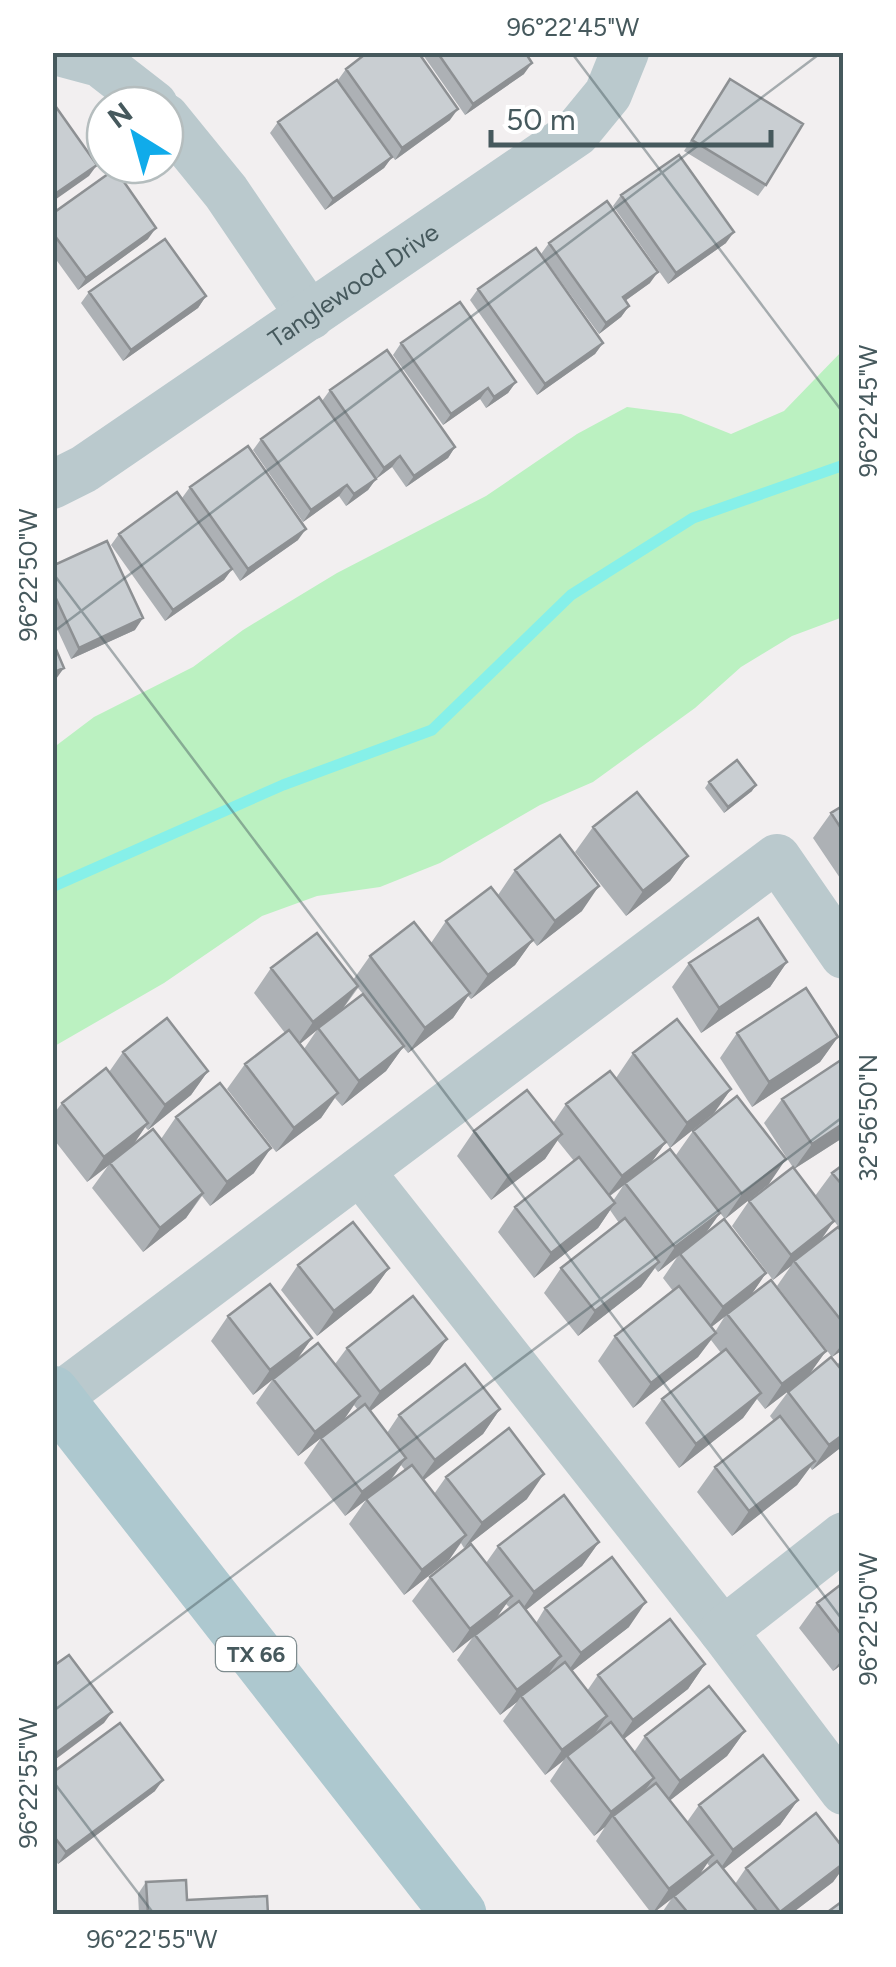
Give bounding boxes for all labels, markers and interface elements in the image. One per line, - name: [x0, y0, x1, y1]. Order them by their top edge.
- text: 96°22'45"W: [507, 12, 639, 42]
- north arrow: [85, 85, 185, 185]
- scale bar: [491, 85, 771, 147]
- text: N: [101, 95, 139, 135]
- text: 50 m: [506, 101, 575, 138]
- street label: Tanglewood Drive: [263, 216, 444, 354]
- text: 96°22'45"W: [853, 345, 883, 477]
- text: 96°22'50"W: [13, 509, 43, 641]
- text: 32°56'50"N: [853, 1054, 883, 1182]
- text: 96°22'50"W: [853, 1553, 883, 1685]
- road number: TX 66: [216, 1637, 296, 1671]
- text: 96°22'55"W: [13, 1717, 43, 1849]
- text: 96°22'55"W: [86, 1924, 218, 1954]

